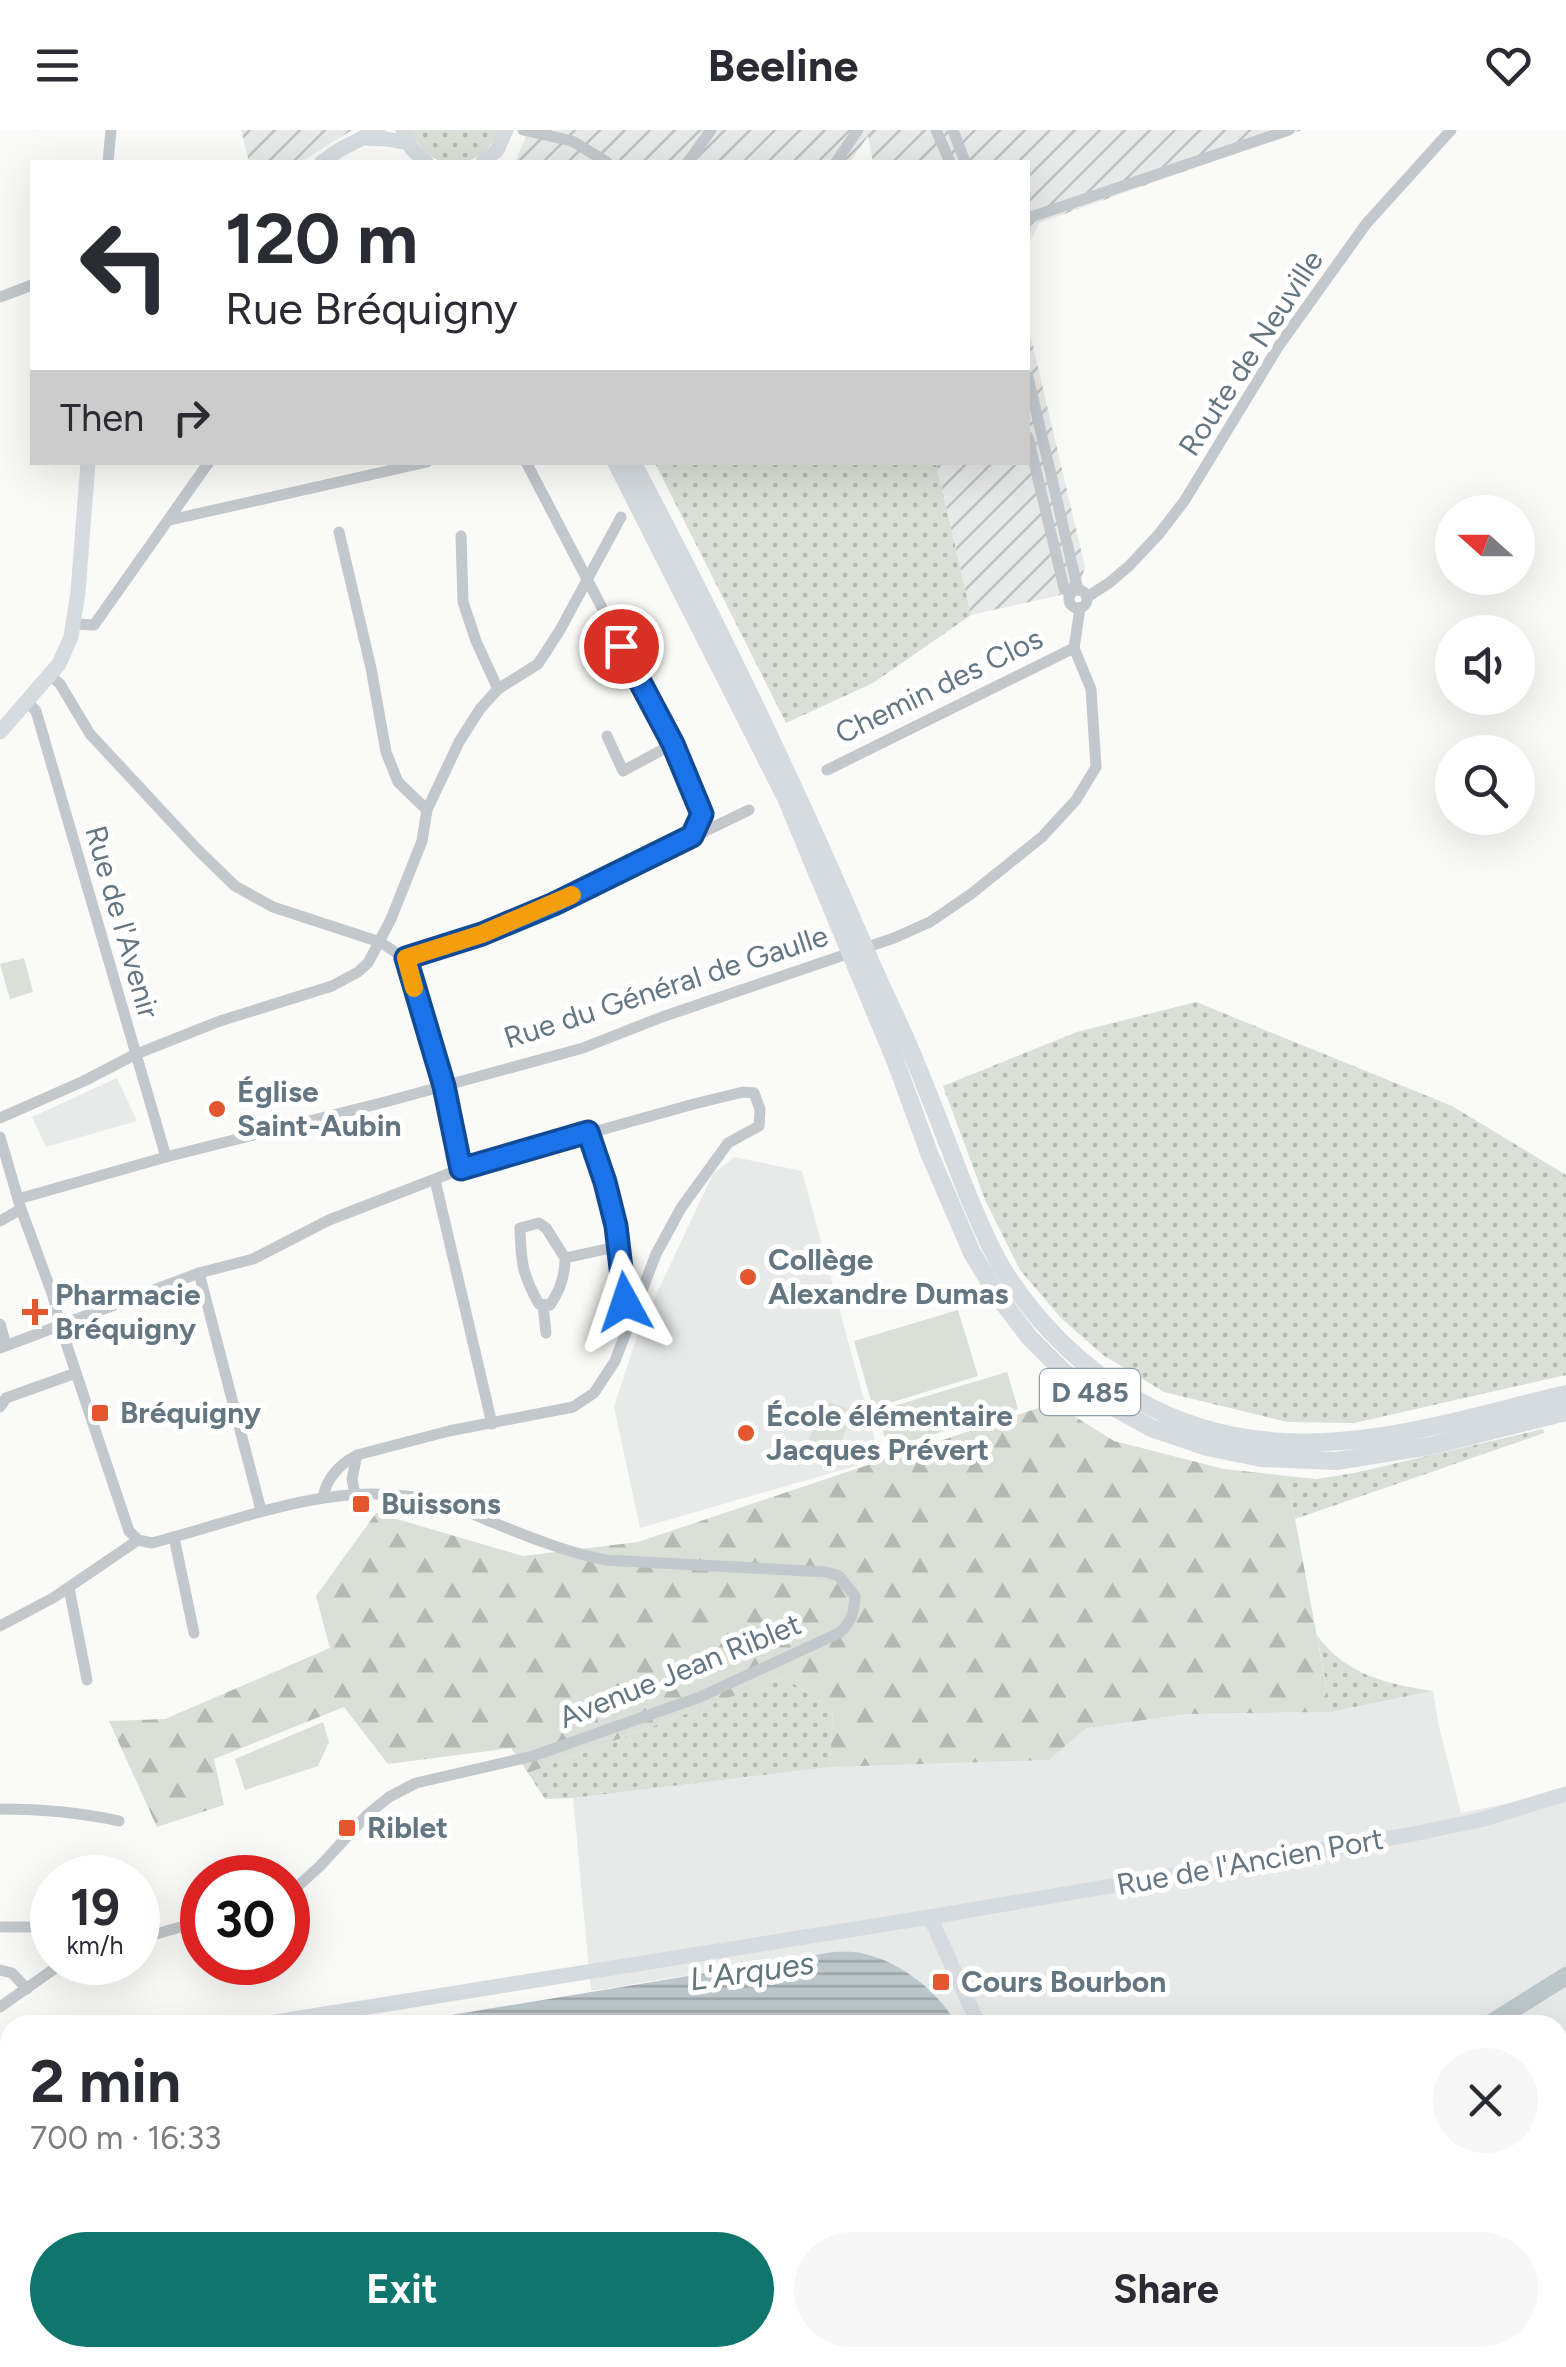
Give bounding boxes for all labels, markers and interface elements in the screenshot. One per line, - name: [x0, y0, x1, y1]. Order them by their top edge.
- icon: menu: [30, 38, 85, 93]
- text: Beeline: [708, 38, 858, 92]
- icon: heart: [1481, 38, 1536, 93]
- text: 120 m: [225, 196, 418, 281]
- icon: left: [60, 200, 190, 330]
- street label: Route de Neuville: [1170, 243, 1331, 463]
- text: Rue Bréquigny: [225, 281, 518, 335]
- icon: right: [164, 390, 219, 445]
- text: Then: [60, 395, 144, 441]
- north arrow: [1435, 495, 1535, 595]
- map controls: [1435, 495, 1535, 835]
- pin: [579, 604, 664, 689]
- button: sound: [1435, 615, 1535, 715]
- icon: arrive: [594, 619, 649, 674]
- street label: Chemin des Clos: [829, 619, 1049, 752]
- button: search: [1435, 735, 1535, 835]
- street label: Rue de l'Avenir: [77, 821, 168, 1022]
- street label: Rue du Général de Gaulle: [499, 917, 833, 1056]
- place label: Église Saint-Aubin: [237, 1073, 402, 1144]
- marker: Église Saint-Aubin: [206, 1098, 228, 1120]
- place label: Collège Alexandre Dumas: [768, 1241, 1009, 1312]
- position arrow: [573, 1250, 677, 1354]
- marker: Collège Alexandre Dumas: [737, 1266, 759, 1288]
- place label: Pharmacie Bréquigny: [55, 1276, 201, 1347]
- marker: Pharmacie Bréquigny: [24, 1301, 46, 1323]
- road number: D 485: [1040, 1369, 1140, 1415]
- place label: Bréquigny: [120, 1394, 262, 1431]
- place label: École élémentaire Jacques Prévert: [766, 1397, 1013, 1468]
- marker: Bréquigny: [89, 1402, 111, 1424]
- marker: École élémentaire Jacques Prévert: [735, 1422, 757, 1444]
- place label: Buissons: [381, 1485, 501, 1522]
- marker: Buissons: [350, 1493, 372, 1515]
- street label: Avenue Jean Riblet: [553, 1605, 806, 1736]
- place label: Riblet: [367, 1809, 448, 1846]
- marker: Riblet: [336, 1817, 358, 1839]
- street label: Rue de l'Ancien Port: [1114, 1820, 1386, 1903]
- speed limit sign: 30: [180, 1855, 310, 1985]
- text: 19: [70, 1877, 120, 1938]
- text: km/h: [66, 1930, 124, 1960]
- water label: L'Arques: [687, 1943, 817, 1999]
- place label: Cours Bourbon: [961, 1963, 1166, 2000]
- marker: Cours Bourbon: [930, 1971, 952, 1993]
- text: 2 min: [30, 2045, 181, 2117]
- button: close: [1433, 2048, 1538, 2153]
- text: 700 m · 16:33: [30, 2119, 222, 2157]
- button: Exit: [30, 2232, 774, 2347]
- button: Share: [794, 2232, 1538, 2347]

